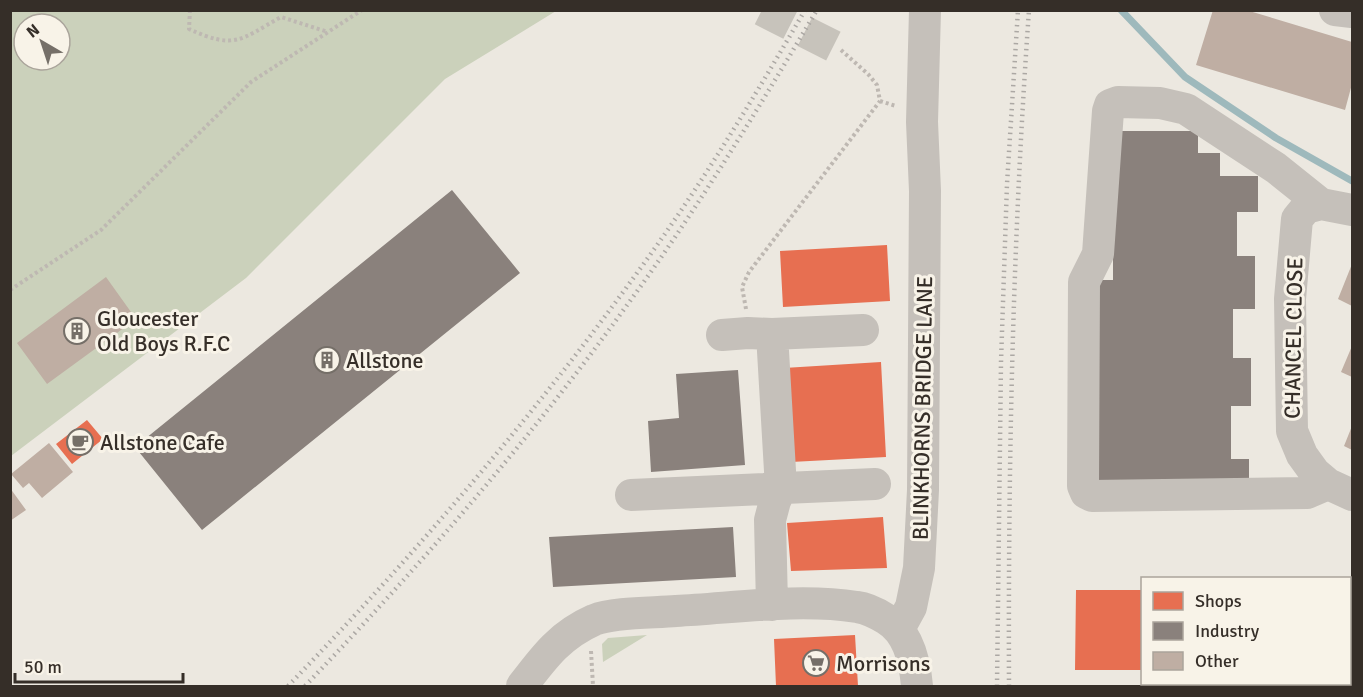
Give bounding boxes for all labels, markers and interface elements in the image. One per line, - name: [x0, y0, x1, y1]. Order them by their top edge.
- north arrow: [12, 12, 72, 72]
- text: N: [23, 20, 44, 42]
- street label: CHANCEL CLOSE: [1279, 257, 1308, 419]
- street label: BLINKHORNS BRIDGE LANE: [907, 276, 938, 540]
- place label: Gloucester Old Boys R.F.C: [97, 305, 230, 357]
- building icon: Gloucester Old Boys R.F.C: [62, 316, 92, 346]
- building icon: Allstone: [312, 345, 342, 375]
- place label: Allstone: [346, 347, 424, 374]
- cafe icon: Allstone Cafe: [65, 427, 95, 457]
- place label: Allstone Cafe: [100, 429, 225, 456]
- legend: [1141, 577, 1351, 685]
- text: Shops: [1195, 590, 1242, 612]
- text: Industry: [1195, 620, 1260, 642]
- scale bar: [15, 646, 183, 684]
- supermarket icon: Morrisons: [801, 648, 831, 678]
- place label: Morrisons: [836, 650, 930, 677]
- text: Other: [1195, 650, 1239, 672]
- text: 50 m: [24, 656, 62, 678]

